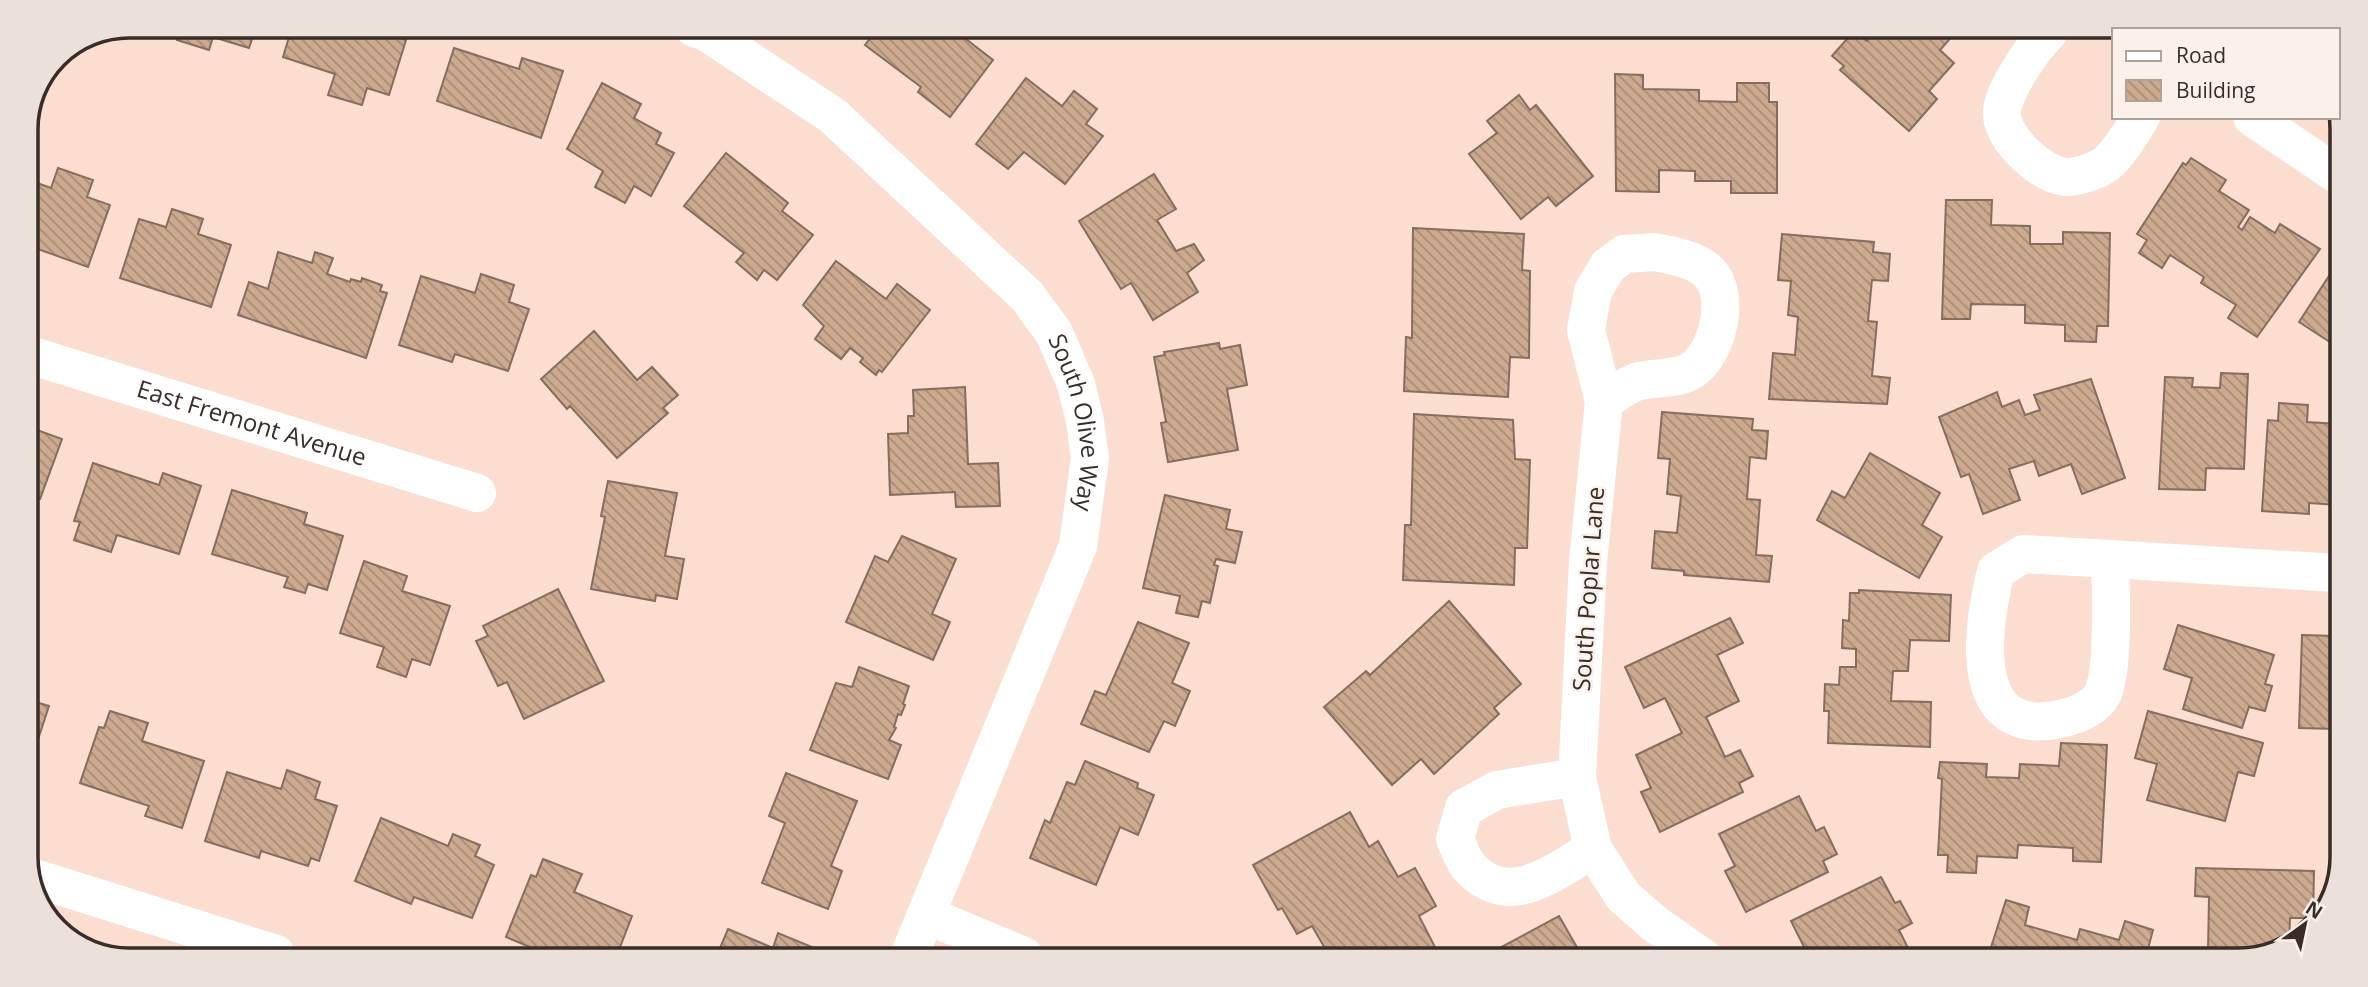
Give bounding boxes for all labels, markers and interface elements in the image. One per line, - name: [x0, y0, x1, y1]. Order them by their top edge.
- legend: [2112, 28, 2340, 119]
- text: Road: [2176, 41, 2226, 69]
- text: Building: [2176, 76, 2255, 104]
- street label: South Olive Way: [1041, 328, 1108, 515]
- street label: East Fremont Avenue: [133, 371, 371, 473]
- street label: South Poplar Lane: [1564, 486, 1611, 692]
- north arrow: [2270, 889, 2340, 959]
- text: N: [2301, 895, 2328, 925]

